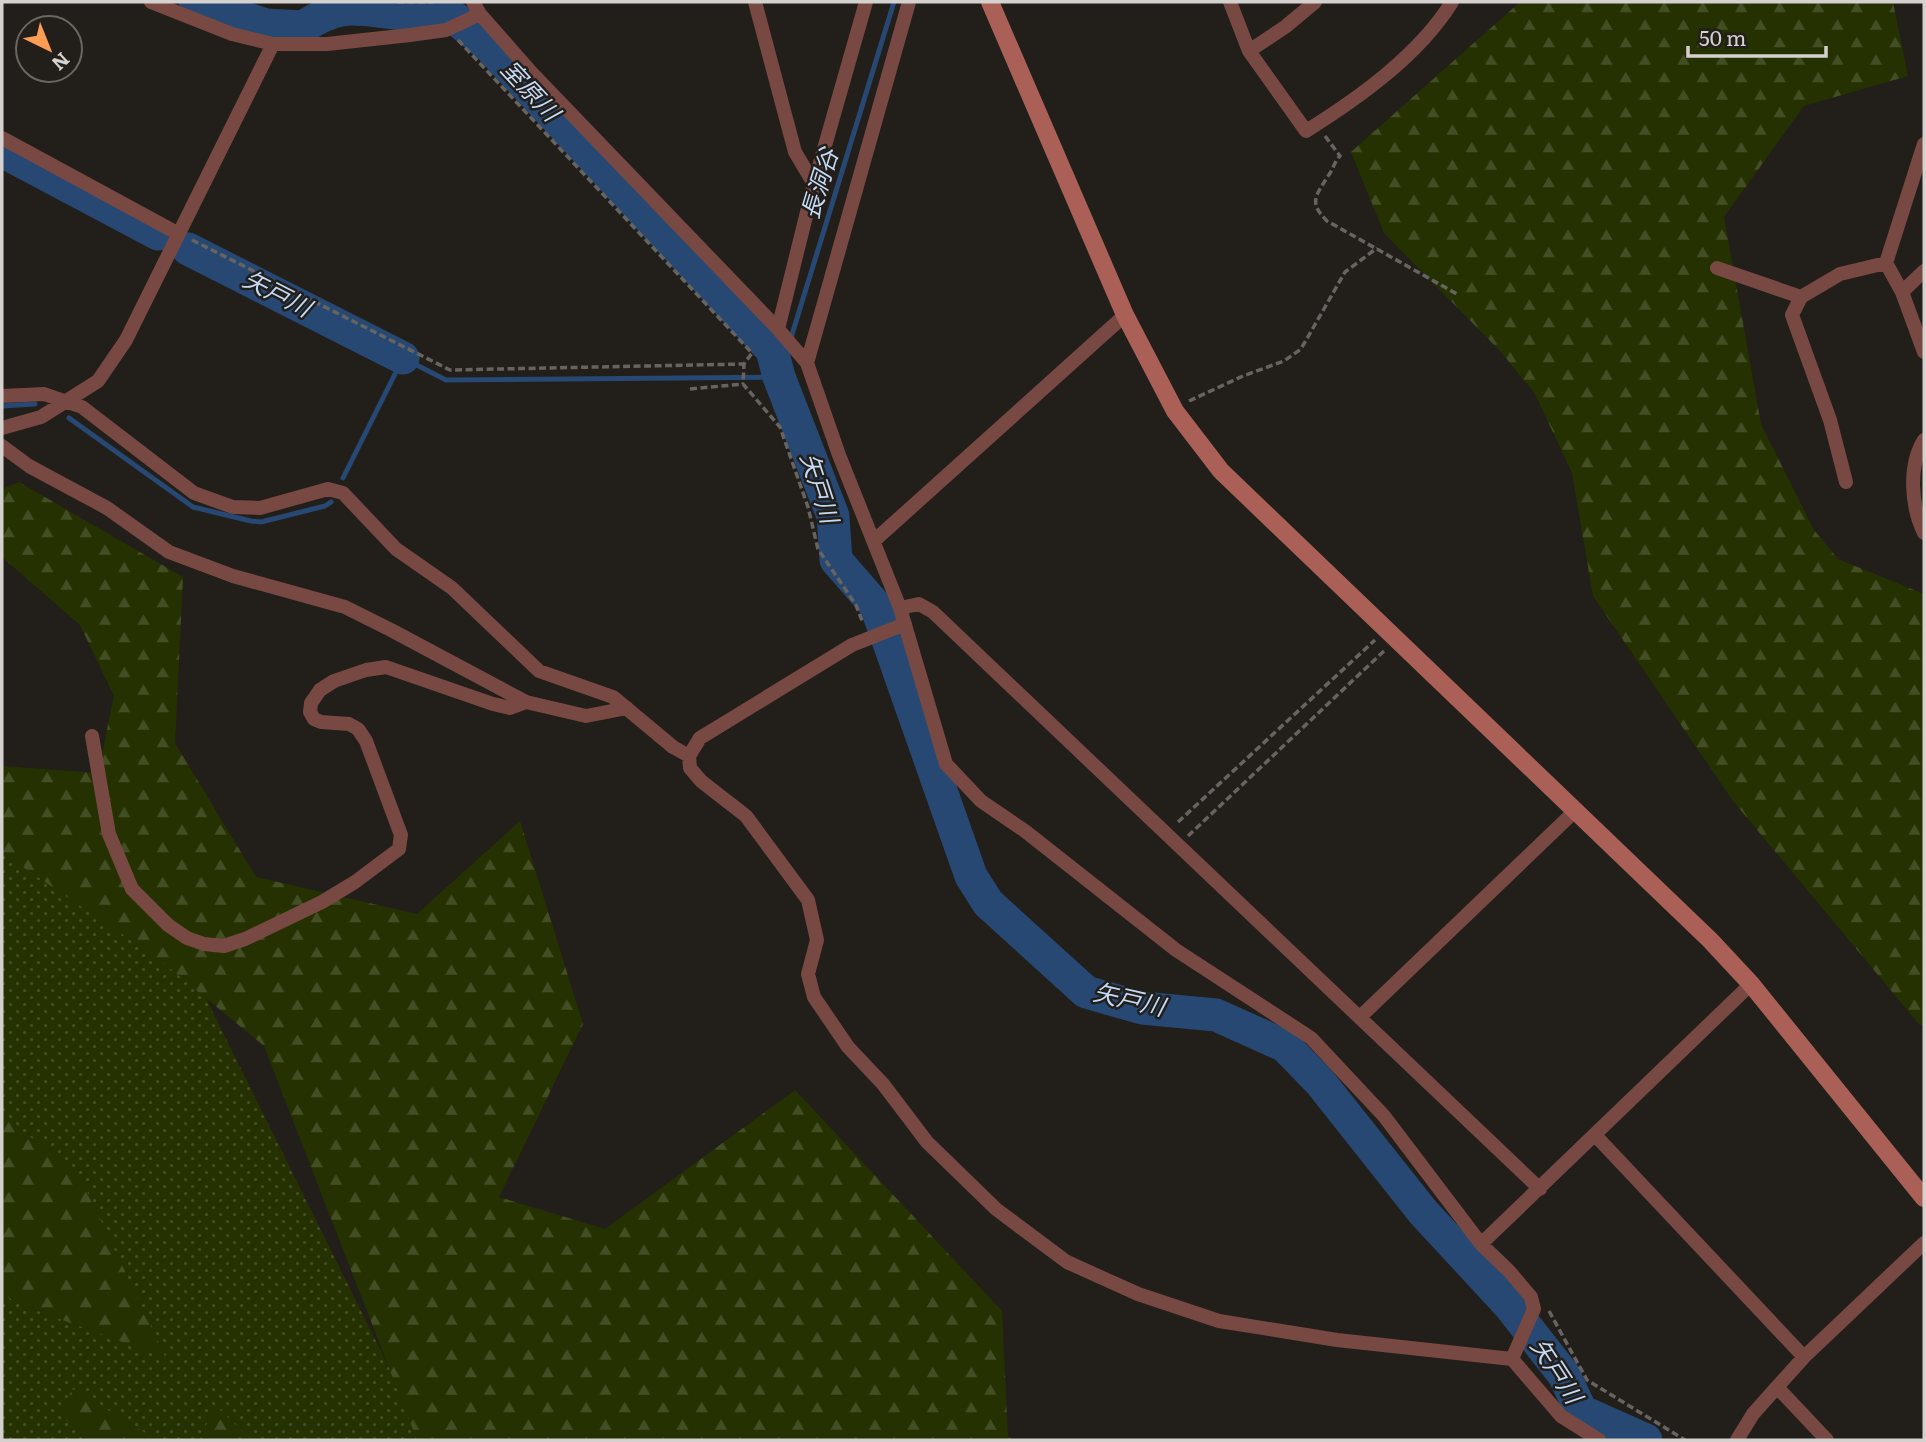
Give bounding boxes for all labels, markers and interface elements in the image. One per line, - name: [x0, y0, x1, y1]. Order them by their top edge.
- north arrow: [14, 14, 84, 84]
- scale bar: [1688, 14, 1826, 58]
- text: 50 m: [1699, 21, 1746, 52]
- text: N: [46, 46, 77, 78]
- water label: 室原川: [494, 51, 571, 130]
- water label: 長洞谷: [790, 142, 845, 223]
- water label: 矢戸川: [238, 260, 321, 325]
- water label: 矢戸川: [794, 448, 850, 530]
- water label: 矢戸川: [1091, 972, 1171, 1023]
- water label: 矢戸川: [1524, 1330, 1594, 1412]

